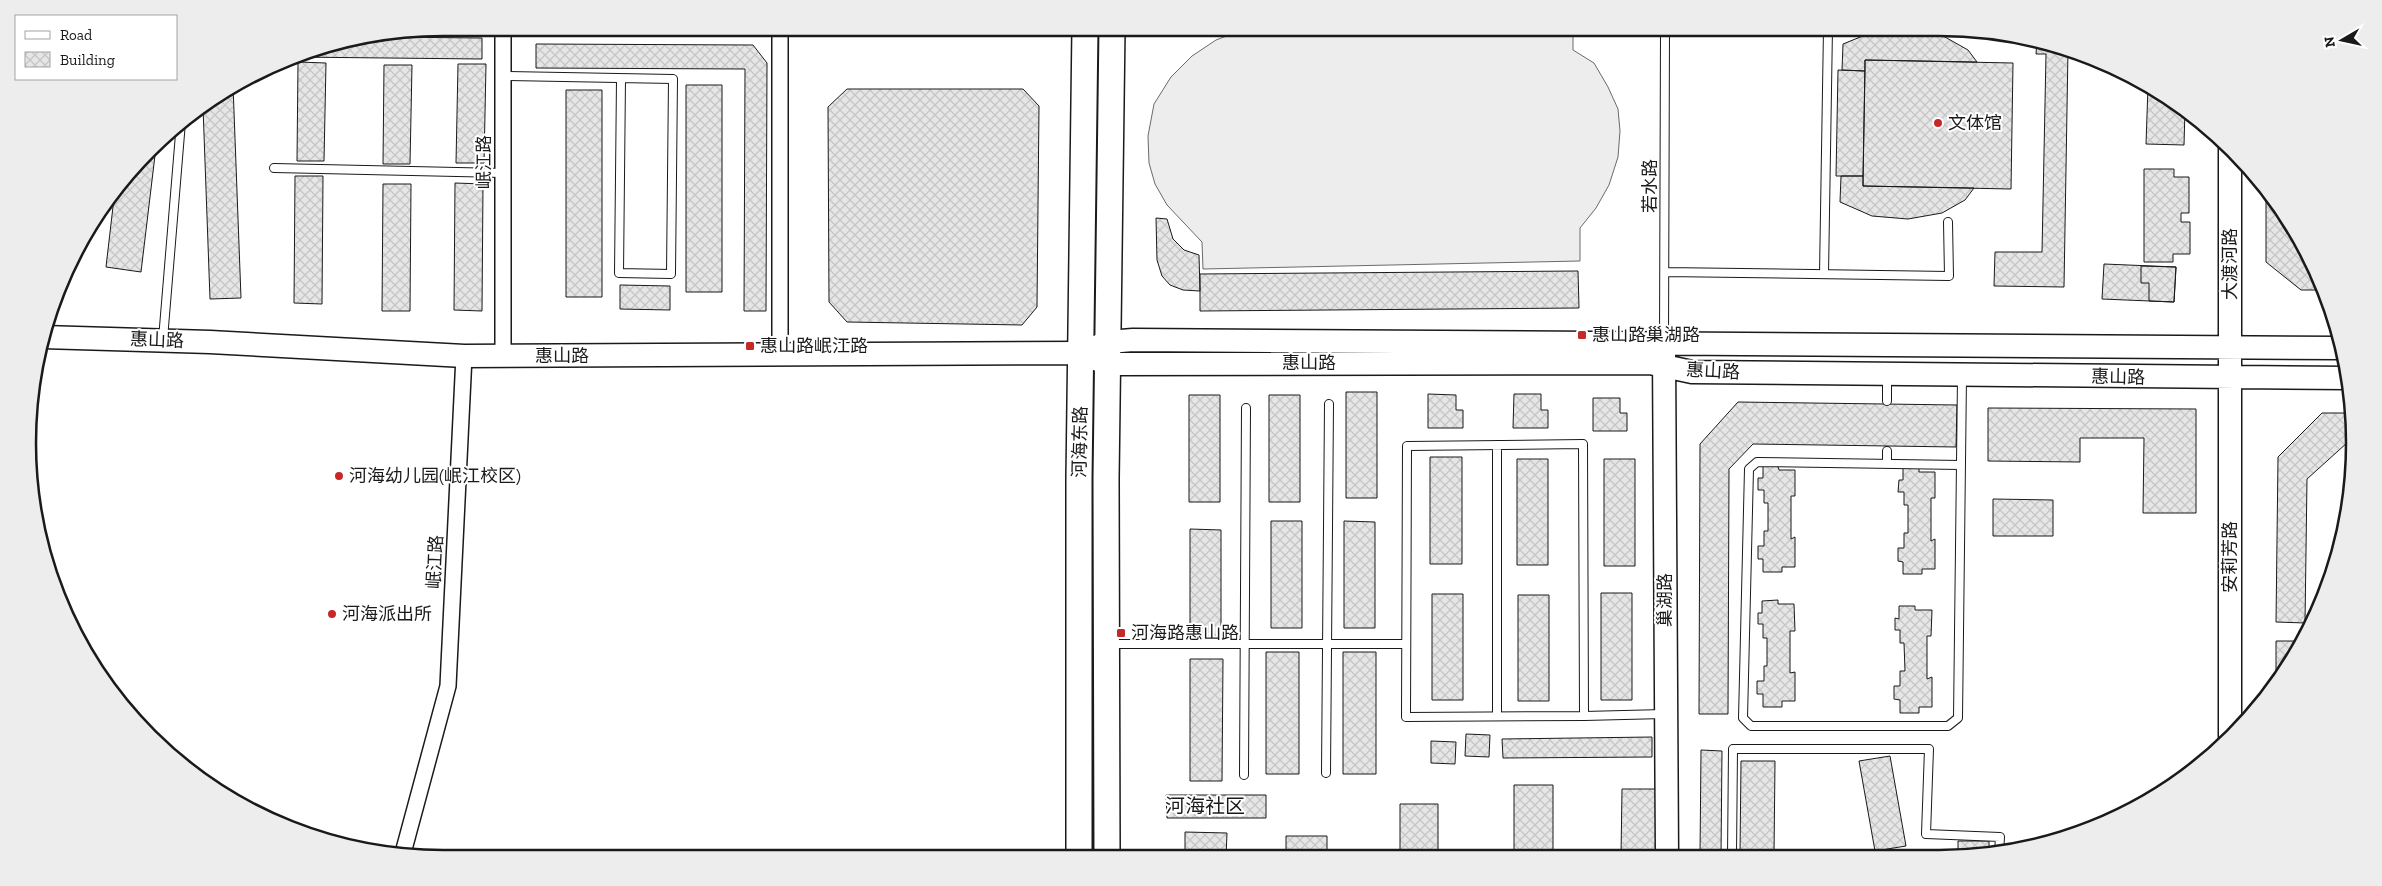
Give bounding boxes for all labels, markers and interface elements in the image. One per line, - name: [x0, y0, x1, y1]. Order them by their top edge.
- legend: [15, 15, 178, 80]
- north arrow: [2317, 15, 2367, 65]
- text: Road: [60, 26, 93, 44]
- text: N: [2320, 35, 2339, 49]
- text: Building: [60, 51, 115, 69]
- place label: 文体馆: [1948, 112, 2002, 134]
- marker: 文体馆: [1932, 117, 1944, 129]
- street label: 岷江路: [473, 135, 495, 189]
- street label: 若水路: [1639, 159, 1661, 213]
- street label: 大渡河路: [2219, 228, 2241, 300]
- place label: 惠山路巢湖路: [1592, 324, 1700, 346]
- street label: 惠山路: [130, 328, 184, 352]
- marker: 惠山路巢湖路: [1576, 329, 1588, 341]
- place label: 惠山路岷江路: [760, 335, 868, 357]
- marker: 惠山路岷江路: [744, 340, 756, 352]
- street label: 惠山路: [535, 345, 589, 367]
- street label: 惠山路: [1282, 352, 1336, 374]
- street label: 惠山路: [1685, 359, 1741, 383]
- street label: 惠山路: [2091, 366, 2145, 388]
- street label: 河海东路: [1068, 406, 1092, 478]
- place label: 河海幼儿园(岷江校区): [349, 465, 521, 487]
- marker: 河海幼儿园(岷江校区): [333, 470, 345, 482]
- street label: 安莉芳路: [2219, 521, 2241, 593]
- street label: 岷江路: [423, 534, 447, 590]
- street label: 巢湖路: [1654, 573, 1676, 627]
- place label: 河海派出所: [342, 603, 432, 625]
- marker: 河海派出所: [326, 608, 338, 620]
- place label: 河海路惠山路: [1131, 622, 1239, 644]
- marker: 河海路惠山路: [1115, 627, 1127, 639]
- district label: 河海社区: [1165, 794, 1245, 818]

